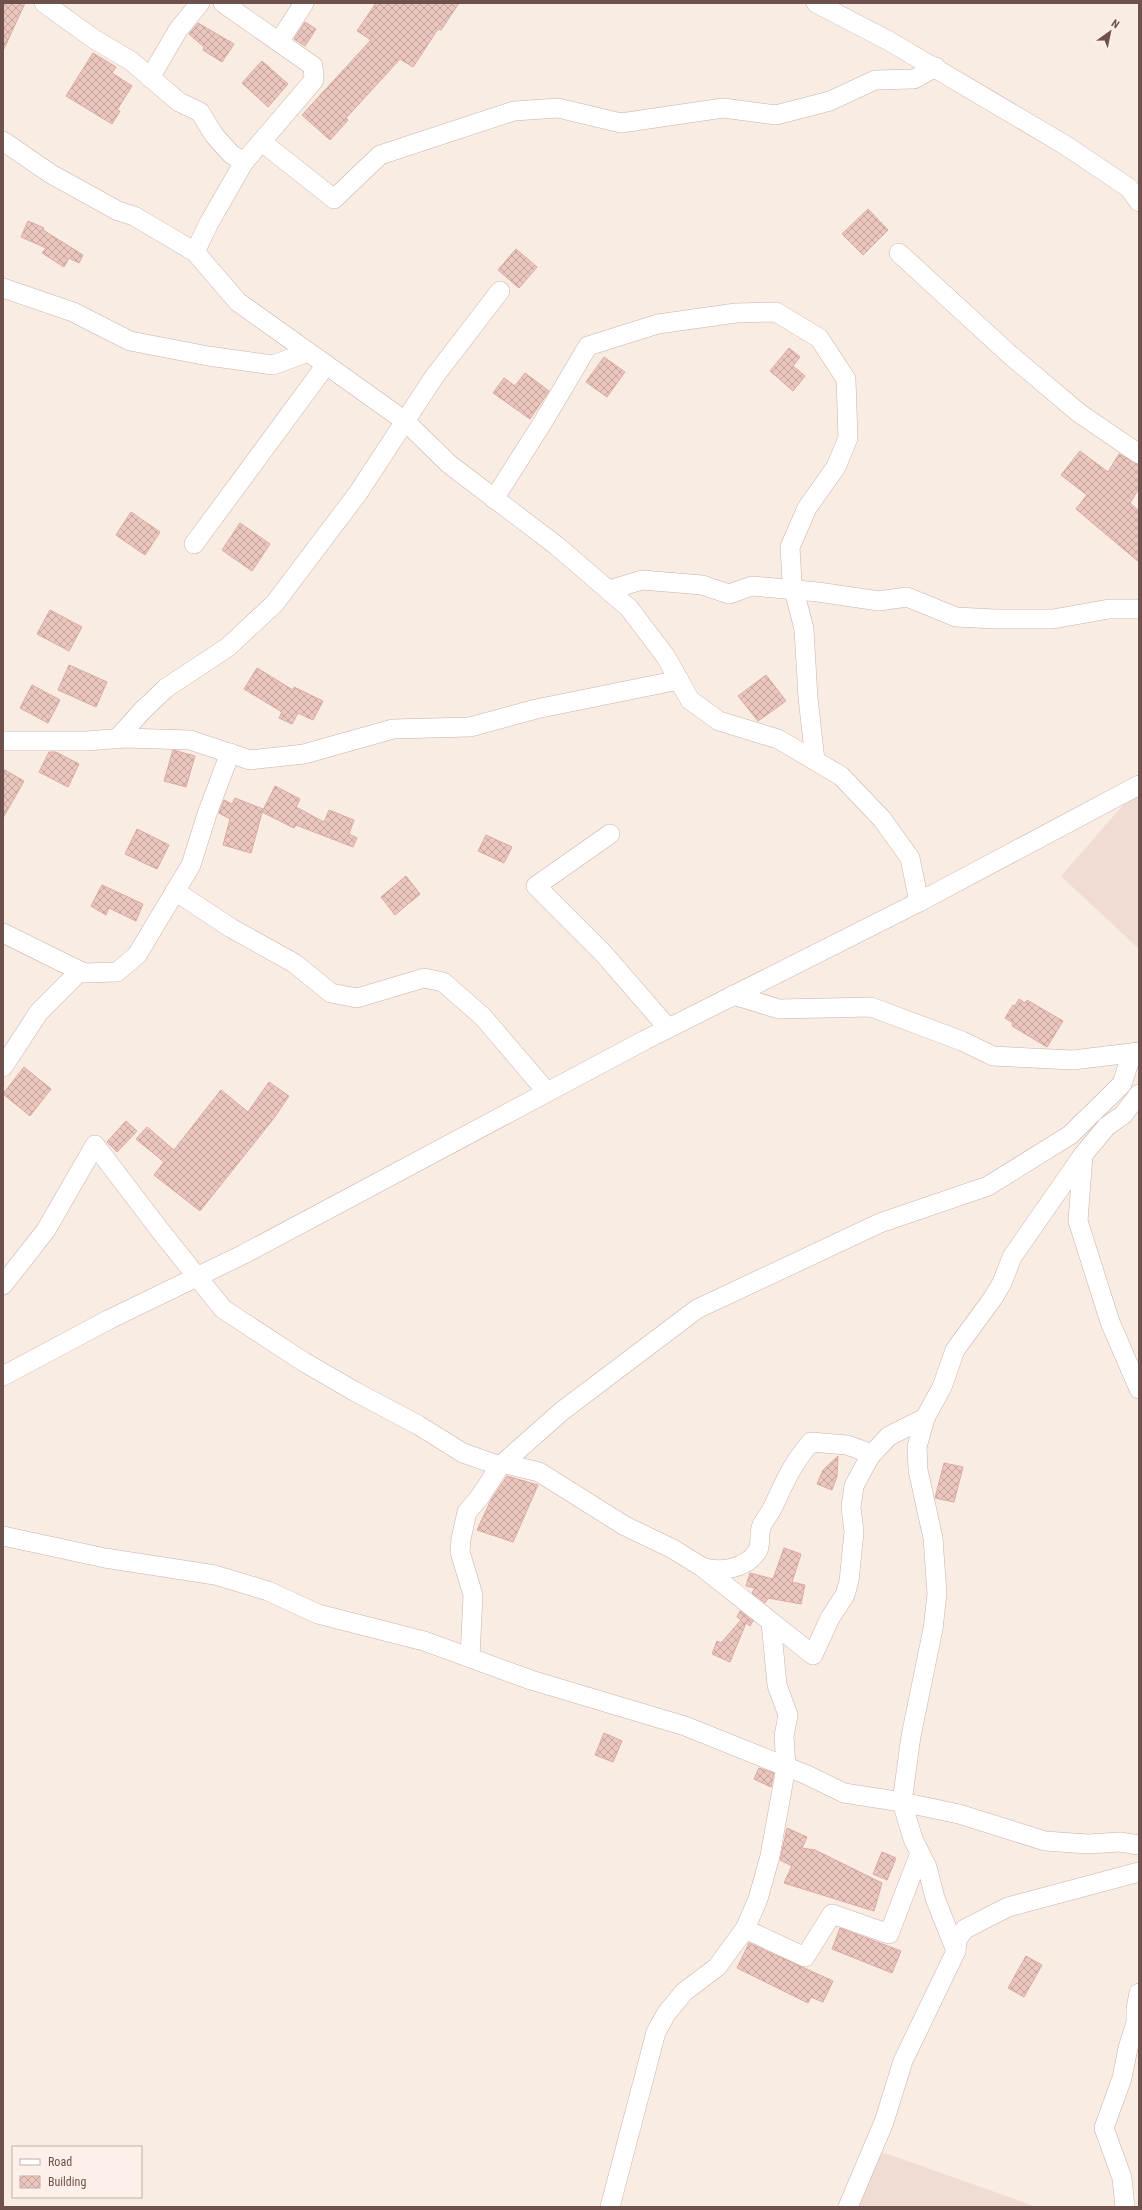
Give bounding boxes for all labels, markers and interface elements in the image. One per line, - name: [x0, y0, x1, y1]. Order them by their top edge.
- north arrow: [1090, 12, 1130, 52]
- text: N: [1109, 17, 1122, 31]
- legend: [12, 2146, 142, 2198]
- text: Road: [48, 2155, 72, 2169]
- text: Building: [48, 2175, 86, 2189]

